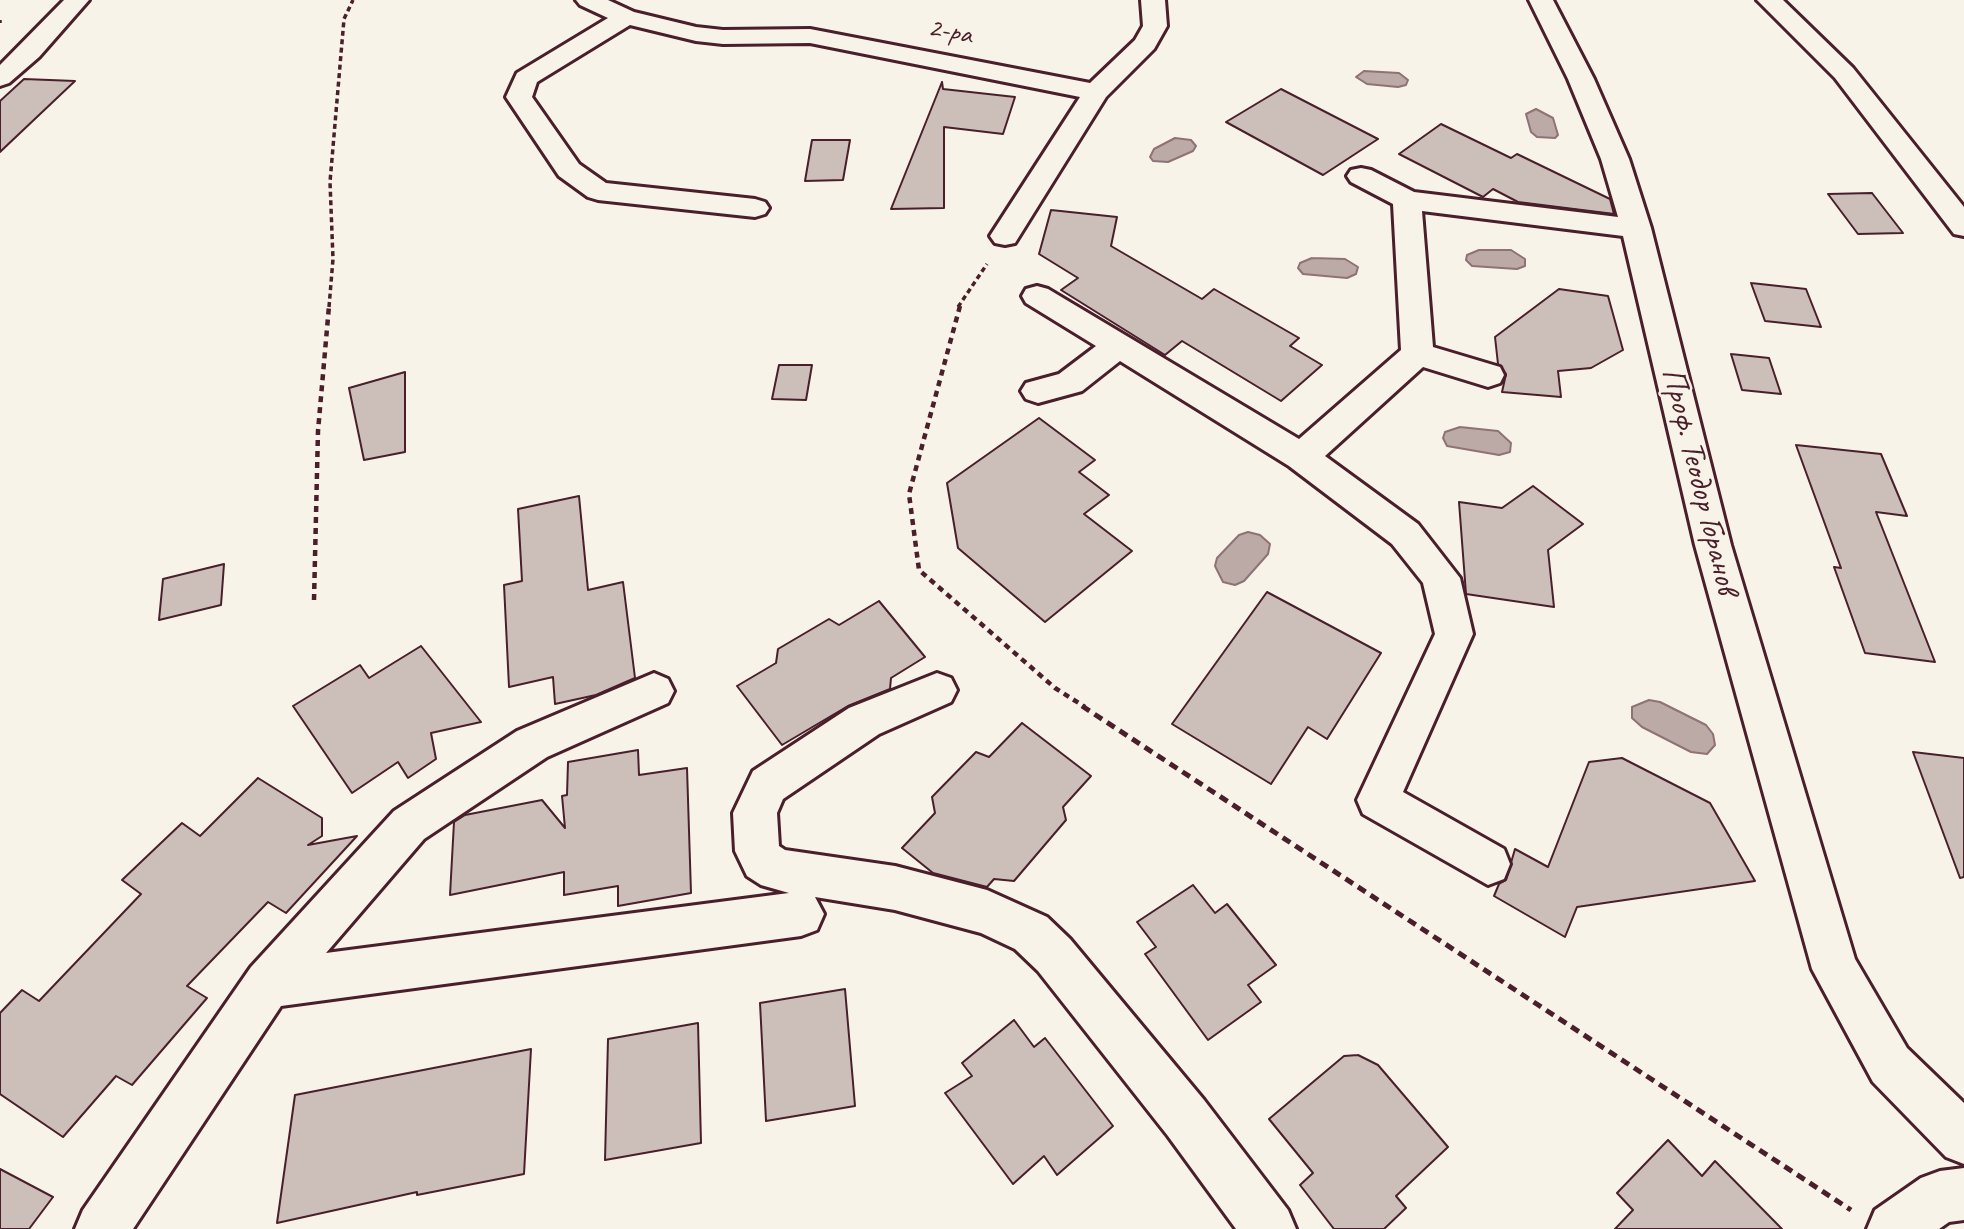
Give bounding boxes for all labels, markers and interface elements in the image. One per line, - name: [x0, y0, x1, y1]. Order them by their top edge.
- street label: 2-ра: [925, 11, 975, 53]
- street label: Проф. Теодор Горанов: [1652, 364, 1746, 598]

